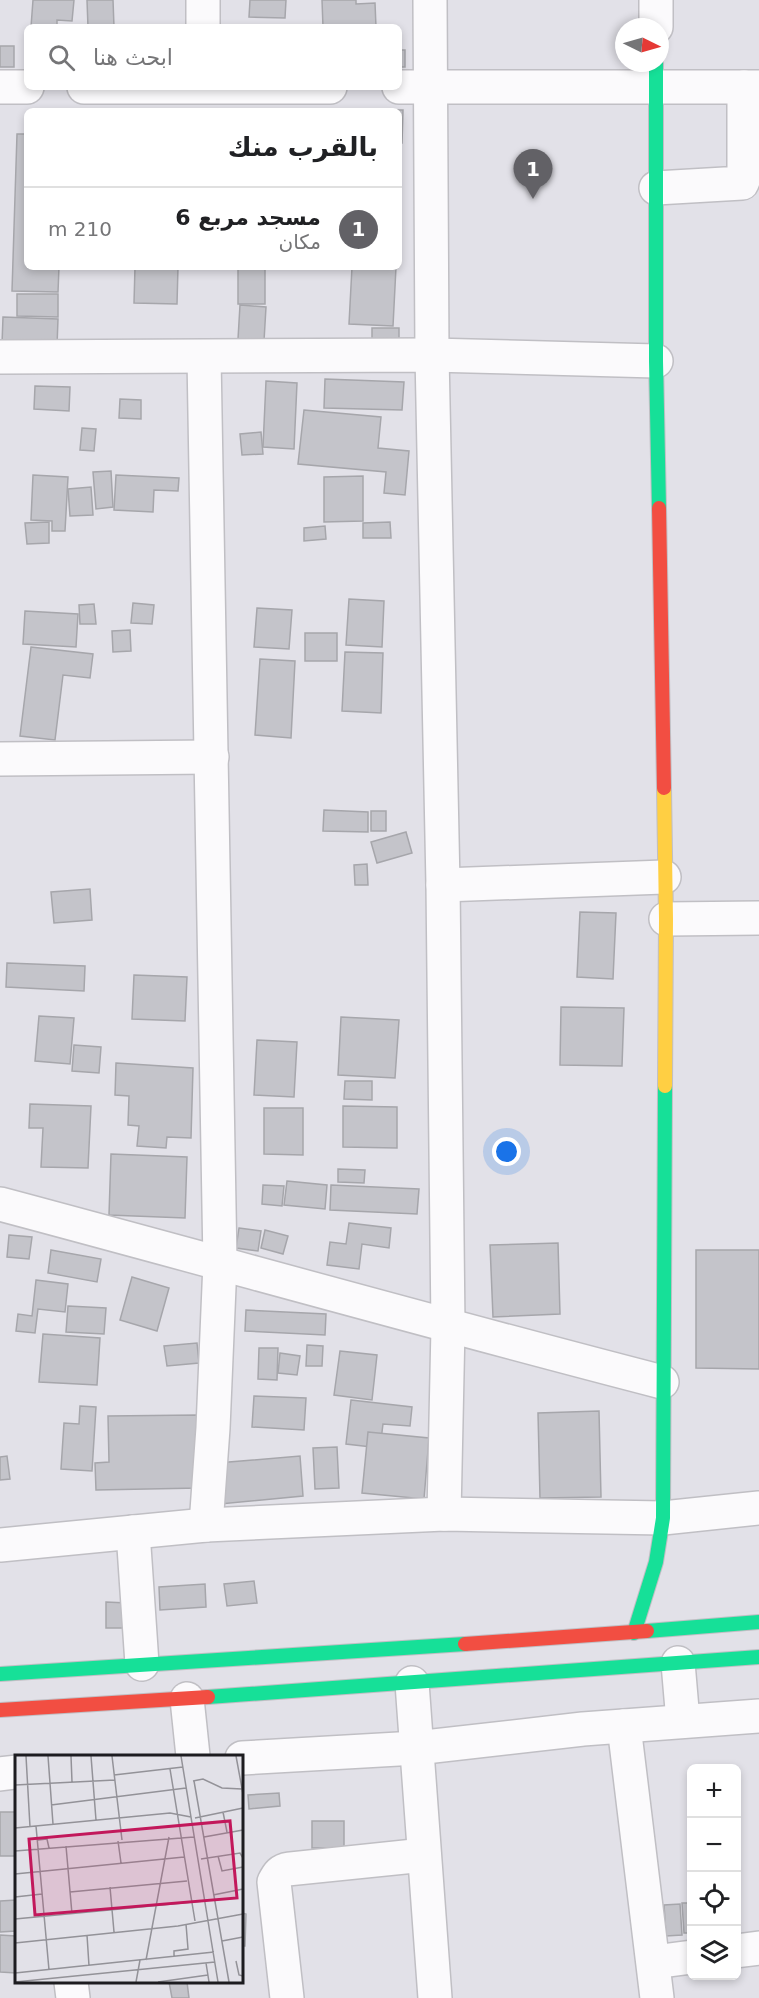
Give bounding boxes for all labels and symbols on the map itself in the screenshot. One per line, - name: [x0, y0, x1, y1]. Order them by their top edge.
- north arrow: [615, 18, 669, 72]
- pin: 1: [514, 150, 552, 199]
- your location: [492, 1137, 521, 1166]
- inset map: [15, 1755, 243, 1983]

